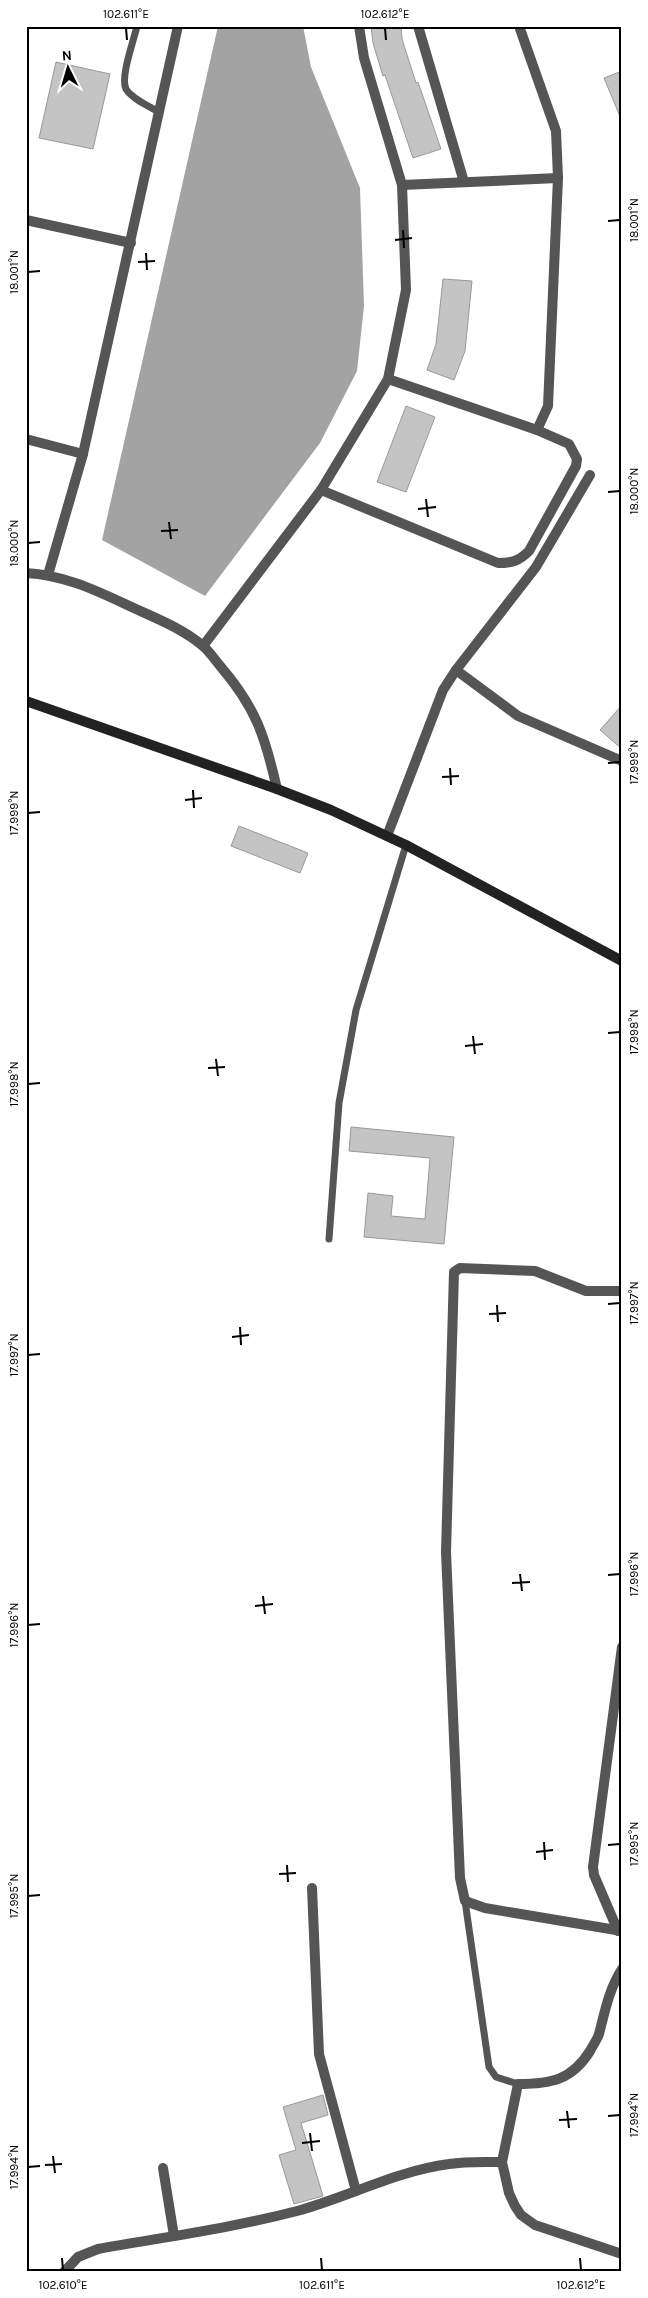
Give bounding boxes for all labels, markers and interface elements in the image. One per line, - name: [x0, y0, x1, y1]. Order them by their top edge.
- text: 102.611°E: [103, 7, 149, 21]
- text: 102.612°E: [361, 7, 409, 21]
- north arrow: [42, 42, 92, 92]
- text: N: [61, 47, 73, 64]
- text: 18.001°N: [627, 198, 641, 242]
- text: 18.001°N: [7, 250, 21, 294]
- text: 18.000°N: [627, 467, 641, 515]
- text: 18.000°N: [7, 519, 21, 567]
- text: 17.999°N: [627, 740, 641, 784]
- text: 17.999°N: [7, 791, 21, 835]
- text: 17.998°N: [627, 1009, 641, 1055]
- text: 17.998°N: [7, 1061, 21, 1107]
- text: 17.997°N: [627, 1281, 641, 1325]
- text: 17.997°N: [7, 1333, 21, 1377]
- text: 17.996°N: [627, 1552, 641, 1596]
- text: 17.996°N: [7, 1603, 21, 1647]
- text: 17.995°N: [627, 1822, 641, 1866]
- text: 17.995°N: [7, 1874, 21, 1918]
- text: 17.994°N: [627, 2093, 641, 2137]
- text: 17.994°N: [7, 2145, 21, 2189]
- text: 102.610°E: [39, 2278, 87, 2292]
- text: 102.611°E: [299, 2278, 345, 2292]
- text: 102.612°E: [557, 2278, 605, 2292]

